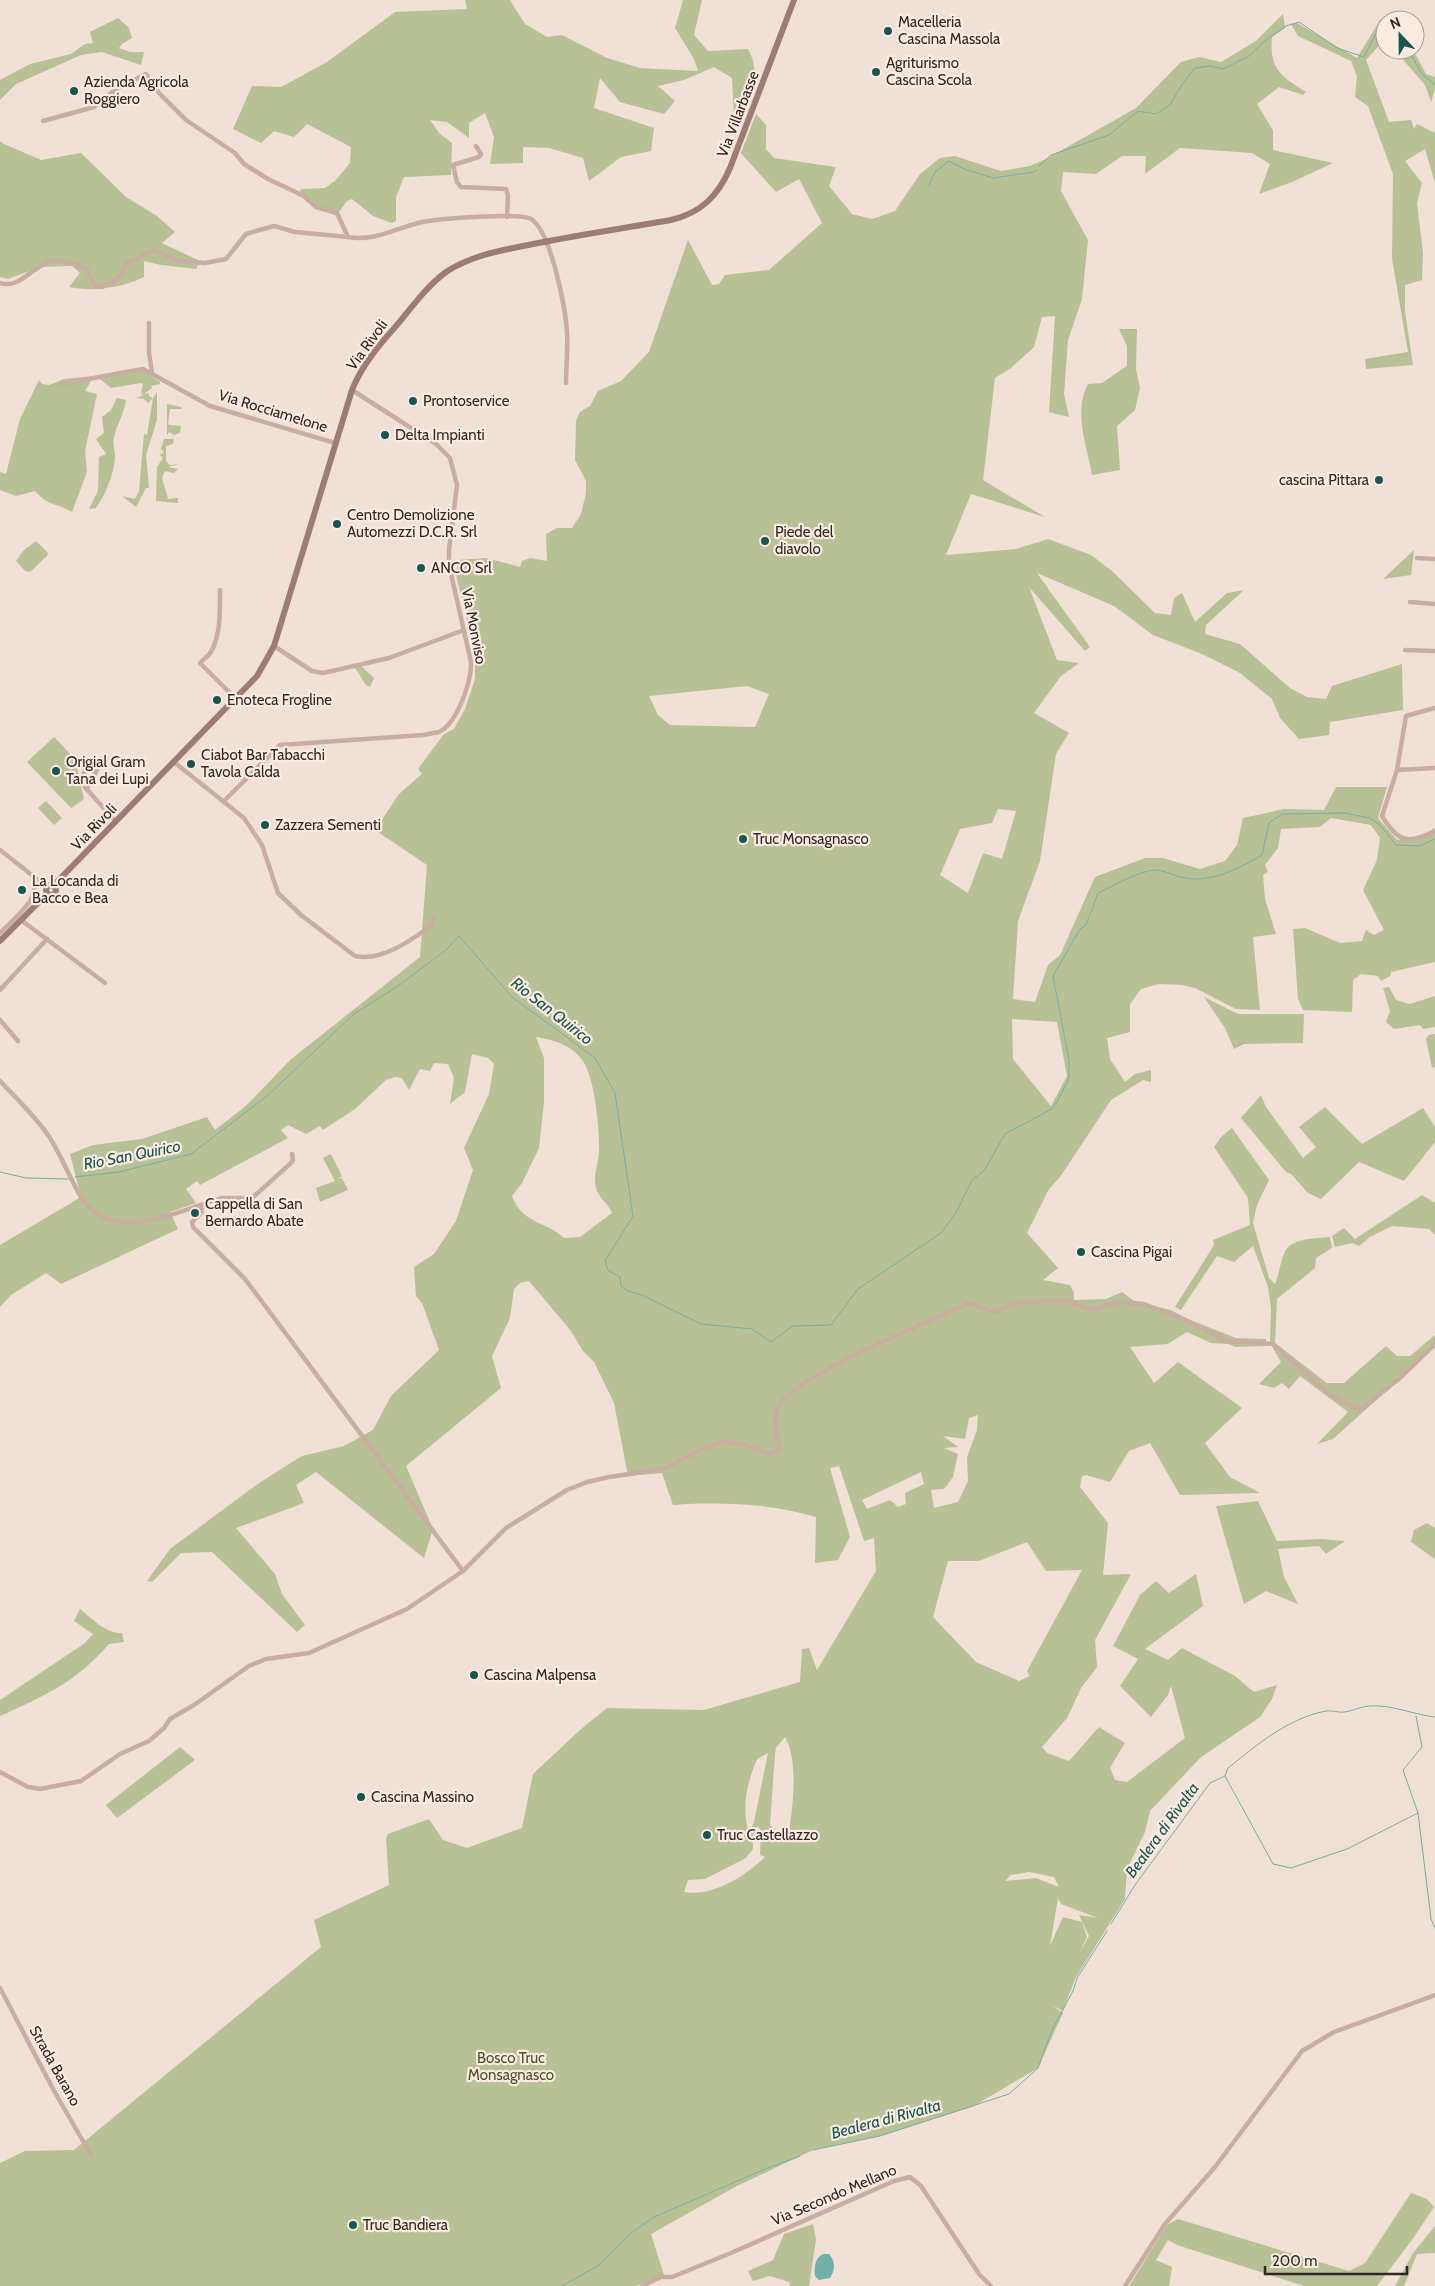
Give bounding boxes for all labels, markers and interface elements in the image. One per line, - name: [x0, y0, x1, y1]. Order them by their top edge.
- north arrow: [1375, 10, 1425, 60]
- place label: Macelleria Cascina Massola: [898, 13, 1001, 48]
- text: N: [1387, 13, 1403, 33]
- marker: Macelleria Cascina Massola: [882, 25, 894, 37]
- place label: Agriturismo Cascina Scola: [886, 54, 973, 89]
- marker: Agriturismo Cascina Scola: [870, 66, 882, 78]
- street label: Via Villarbasse: [713, 68, 763, 160]
- place label: Azienda Agricola Roggiero: [84, 73, 189, 108]
- marker: Azienda Agricola Roggiero: [68, 85, 80, 97]
- street label: Via Rivoli: [343, 316, 391, 374]
- street label: Via Rocciamelone: [216, 386, 330, 436]
- place label: Prontoservice: [423, 392, 510, 410]
- marker: Prontoservice: [407, 395, 419, 407]
- place label: Delta Impianti: [395, 426, 485, 444]
- marker: Delta Impianti: [379, 429, 391, 441]
- place label: cascina Pittara: [1279, 471, 1370, 489]
- marker: cascina Pittara: [1373, 474, 1385, 486]
- place label: Centro Demolizione Automezzi D.C.R. Srl: [347, 506, 478, 541]
- marker: Centro Demolizione Automezzi D.C.R. Srl: [331, 518, 343, 530]
- place label: Piede del diavolo: [775, 523, 834, 558]
- marker: Piede del diavolo: [759, 535, 771, 547]
- place label: ANCO Srl: [431, 559, 492, 577]
- marker: ANCO Srl: [415, 562, 427, 574]
- street label: Via Monviso: [458, 586, 490, 666]
- place label: Enoteca Frogline: [227, 691, 332, 709]
- marker: Enoteca Frogline: [211, 694, 223, 706]
- place label: Ciabot Bar Tabacchi Tavola Calda: [201, 746, 325, 781]
- place label: Origial Gram Tana dei Lupi: [66, 753, 149, 788]
- marker: Ciabot Bar Tabacchi Tavola Calda: [185, 758, 197, 770]
- marker: Origial Gram Tana dei Lupi: [50, 765, 62, 777]
- street label: Via Rivoli: [67, 800, 121, 854]
- place label: Zazzera Sementi: [275, 816, 381, 834]
- marker: Zazzera Sementi: [259, 819, 271, 831]
- place label: Truc Monsagnasco: [753, 830, 869, 848]
- marker: Truc Monsagnasco: [737, 833, 749, 845]
- place label: La Locanda di Bacco e Bea: [32, 872, 119, 907]
- marker: La Locanda di Bacco e Bea: [16, 884, 28, 896]
- water label: Rio San Quirico: [507, 973, 597, 1049]
- water label: Rio San Quirico: [82, 1136, 182, 1174]
- place label: Cappella di San Bernardo Abate: [205, 1195, 304, 1230]
- marker: Cappella di San Bernardo Abate: [189, 1207, 201, 1219]
- place label: Cascina Pigai: [1091, 1243, 1172, 1261]
- marker: Cascina Pigai: [1075, 1246, 1087, 1258]
- place label: Cascina Malpensa: [484, 1666, 597, 1684]
- marker: Cascina Malpensa: [468, 1669, 480, 1681]
- water label: Bealera di Rivalta: [1121, 1779, 1203, 1881]
- place label: Cascina Massino: [371, 1788, 474, 1806]
- marker: Cascina Massino: [355, 1791, 367, 1803]
- place label: Truc Castellazzo: [717, 1826, 818, 1844]
- marker: Truc Castellazzo: [701, 1829, 713, 1841]
- street label: Strada Barano: [26, 2023, 84, 2109]
- park label: Bosco Truc Monsagnasco: [468, 2049, 554, 2084]
- water label: Bealera di Rivalta: [829, 2095, 943, 2143]
- street label: Via Secondo Mellano: [769, 2161, 899, 2229]
- place label: Truc Bandiera: [363, 2216, 449, 2234]
- marker: Truc Bandiera: [347, 2219, 359, 2231]
- scale bar: [1265, 2244, 1408, 2276]
- text: 200 m: [1272, 2252, 1317, 2270]

